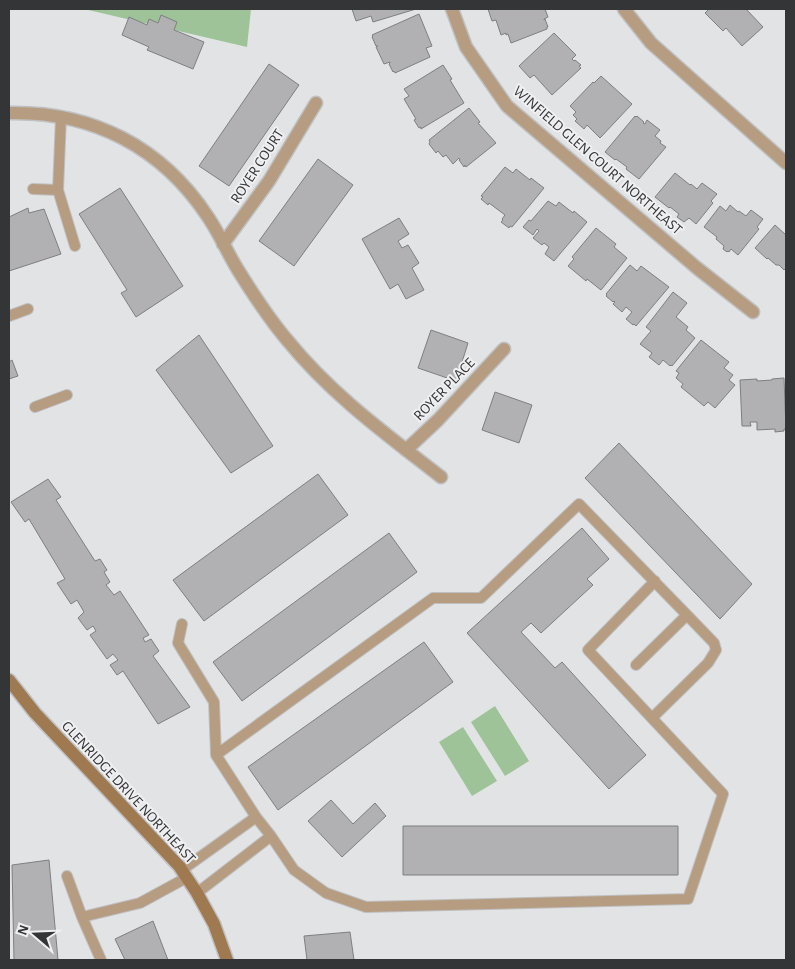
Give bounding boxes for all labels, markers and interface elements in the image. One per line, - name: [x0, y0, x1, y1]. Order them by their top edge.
- street label: WINFIELD GLEN COURT NORTHEAST: [510, 83, 685, 238]
- street label: ROYER COURT: [228, 126, 287, 206]
- street label: ROYER PLACE: [411, 355, 478, 424]
- street label: GLENRIDGE DRIVE NORTHEAST: [59, 718, 199, 867]
- north arrow: [10, 909, 60, 959]
- text: N: [15, 923, 32, 937]

